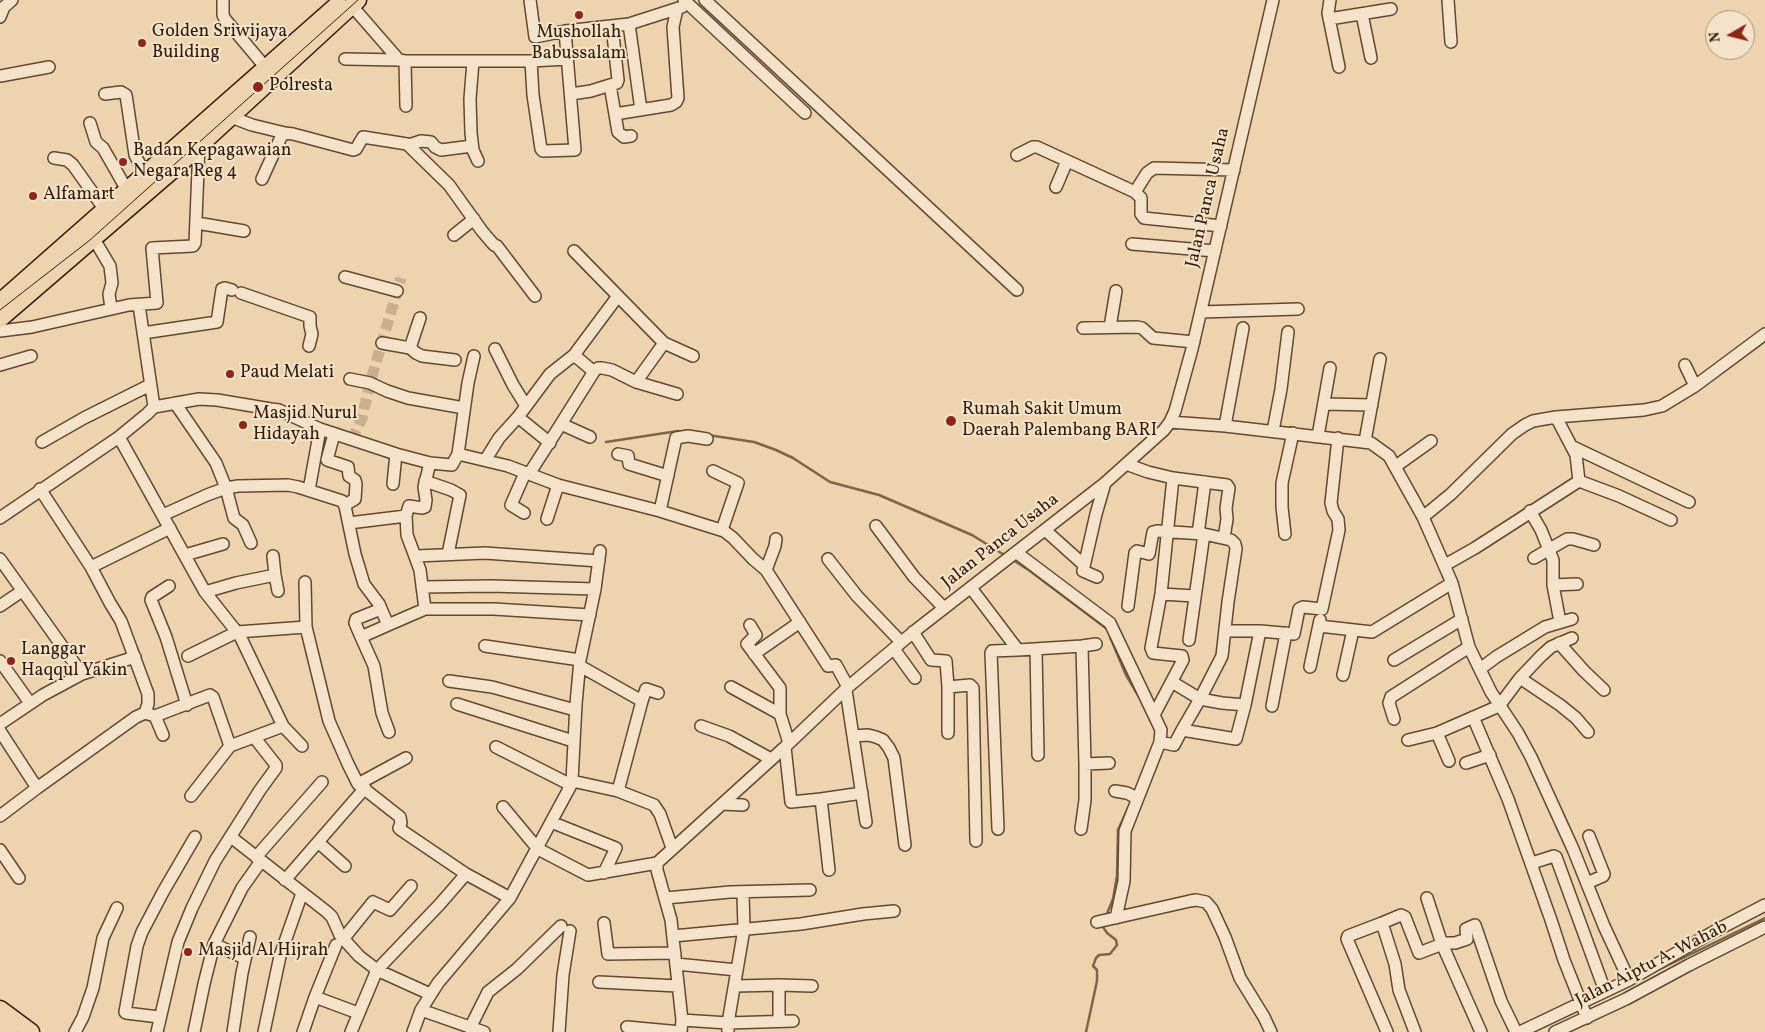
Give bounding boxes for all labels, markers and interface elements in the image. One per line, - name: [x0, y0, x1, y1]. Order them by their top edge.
- marker: Mushollah Babussalam: [573, 9, 585, 21]
- north arrow: [1705, 10, 1755, 60]
- place label: Golden Sriwijaya Building: [152, 22, 287, 64]
- place label: Mushollah Babussalam: [532, 23, 626, 66]
- text: N: [1706, 31, 1726, 43]
- marker: Golden Sriwijaya Building: [136, 37, 148, 49]
- place label: Polresta: [269, 76, 333, 98]
- marker: Polresta: [251, 80, 265, 94]
- street label: Jalan Panca Usaha: [1182, 126, 1236, 270]
- place label: Badan Kepagawaian Negara Reg 4: [133, 141, 292, 183]
- marker: Badan Kepagawaian Negara Reg 4: [117, 156, 129, 168]
- place label: Alfamart: [43, 185, 115, 207]
- marker: Alfamart: [27, 190, 39, 202]
- place label: Paud Melati: [240, 363, 334, 385]
- marker: Paud Melati: [224, 368, 236, 380]
- place label: Rumah Sakit Umum Daerah Palembang BARI: [962, 400, 1157, 442]
- place label: Masjid Nurul Hidayah: [253, 404, 357, 446]
- marker: Rumah Sakit Umum Daerah Palembang BARI: [944, 414, 958, 428]
- marker: Masjid Nurul Hidayah: [237, 419, 249, 431]
- street label: Jalan Panca Usaha: [938, 490, 1064, 594]
- place label: Langgar Haqqul Yakin: [21, 640, 127, 682]
- marker: Langgar Haqqul Yakin: [5, 655, 17, 667]
- street label: Jalan Aiptu A. Wahab: [1572, 917, 1732, 1013]
- place label: Masjid Al Hijrah: [198, 941, 328, 963]
- marker: Masjid Al Hijrah: [182, 946, 194, 958]

